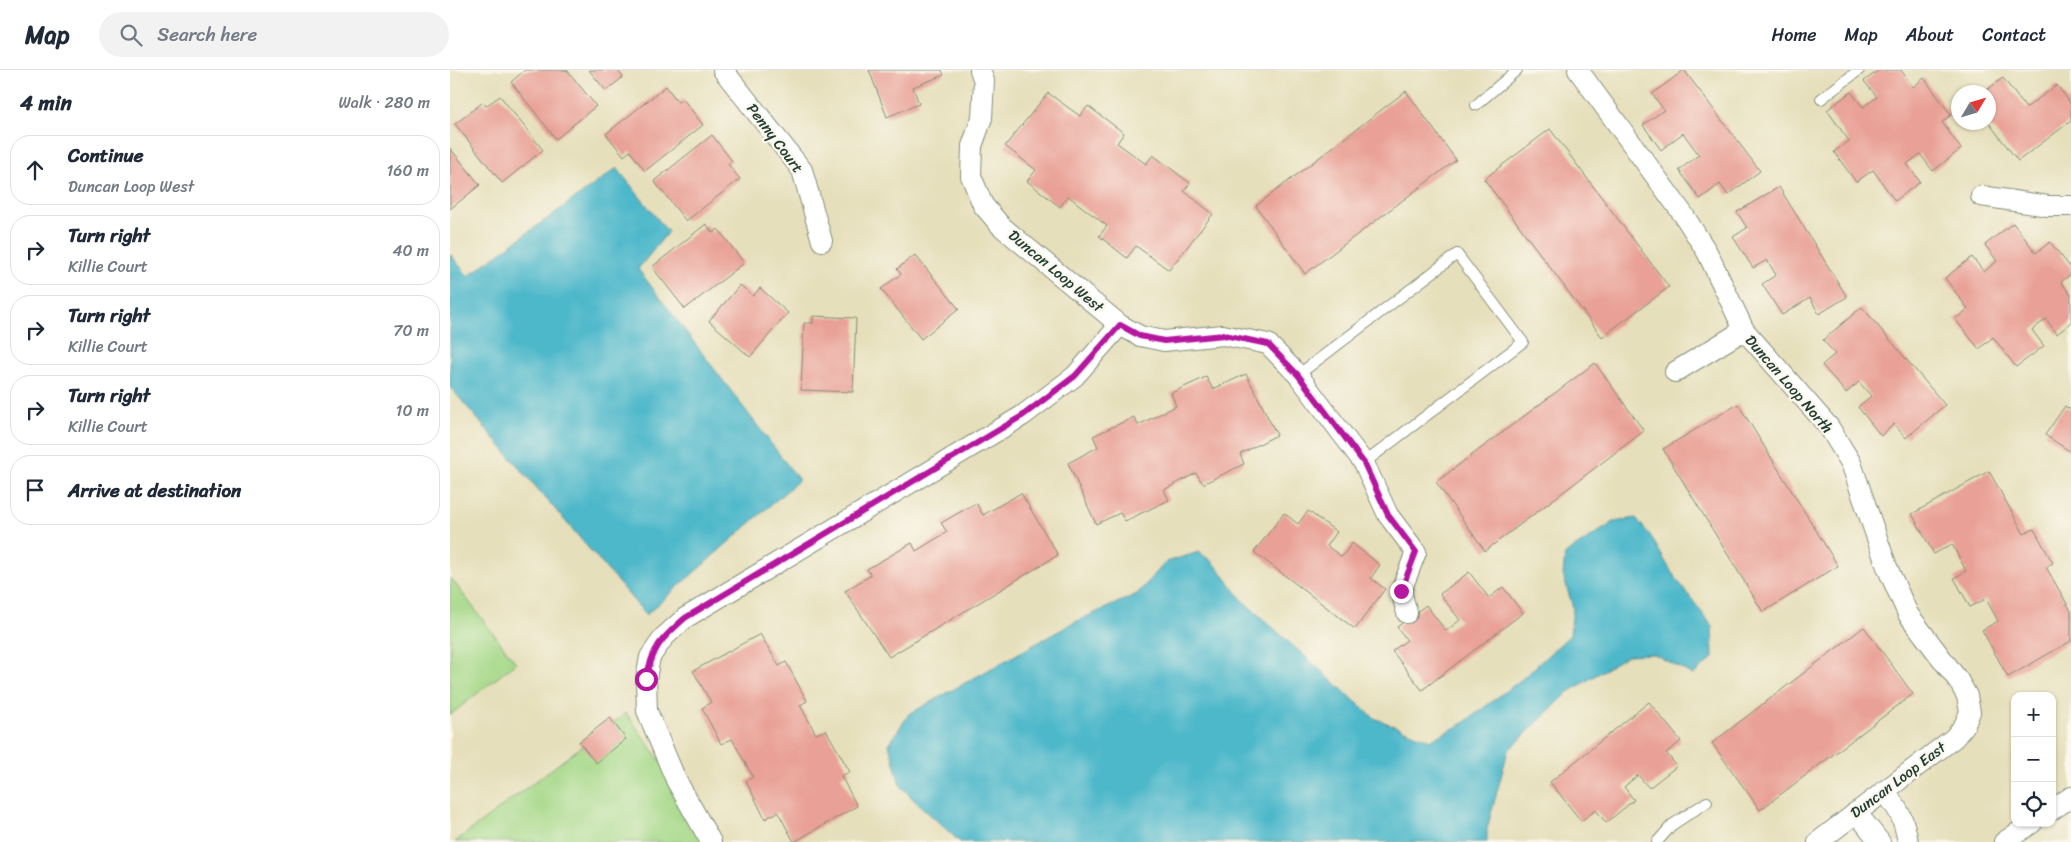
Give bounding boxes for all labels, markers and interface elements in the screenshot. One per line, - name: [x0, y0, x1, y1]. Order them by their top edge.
- search box: [99, 12, 449, 57]
- text: Map: [25, 14, 69, 56]
- text: Search here: [157, 18, 257, 51]
- text: Home: [1772, 19, 1817, 51]
- text: Map: [1845, 19, 1878, 51]
- text: About: [1906, 19, 1954, 51]
- text: Contact: [1982, 19, 2046, 51]
- icon: search: [117, 21, 145, 49]
- text: 4 min: [20, 84, 72, 122]
- north arrow: [1951, 85, 1996, 130]
- text: Walk · 280 m: [339, 88, 430, 117]
- street label: Penny Court: [740, 97, 810, 179]
- text: Continue: [68, 139, 144, 172]
- icon: ahead: [21, 156, 49, 184]
- text: 160 m: [386, 156, 429, 185]
- text: Duncan Loop West: [68, 172, 194, 201]
- text: Turn right: [68, 219, 150, 252]
- street label: Duncan Loop West: [1002, 223, 1110, 320]
- icon: right: [21, 236, 49, 264]
- text: 40 m: [392, 236, 429, 265]
- text: Killie Court: [68, 252, 148, 281]
- text: Turn right: [68, 299, 150, 332]
- icon: right: [21, 316, 49, 344]
- text: 70 m: [393, 316, 429, 345]
- street label: Duncan Loop North: [1738, 329, 1840, 439]
- text: Killie Court: [68, 332, 148, 361]
- text: Turn right: [68, 379, 150, 412]
- icon: right: [21, 396, 49, 424]
- text: 10 m: [396, 396, 429, 425]
- text: Killie Court: [68, 412, 148, 441]
- text: Arrive at destination: [68, 474, 241, 507]
- icon: arrive: [21, 476, 49, 504]
- route end: [1390, 580, 1413, 603]
- route start: [635, 668, 658, 691]
- map controls: [2011, 692, 2056, 827]
- button: +: [2011, 692, 2056, 737]
- street label: Duncan Loop East: [1844, 735, 1952, 825]
- button: −: [2011, 737, 2056, 782]
- button: locate: [2011, 782, 2056, 827]

